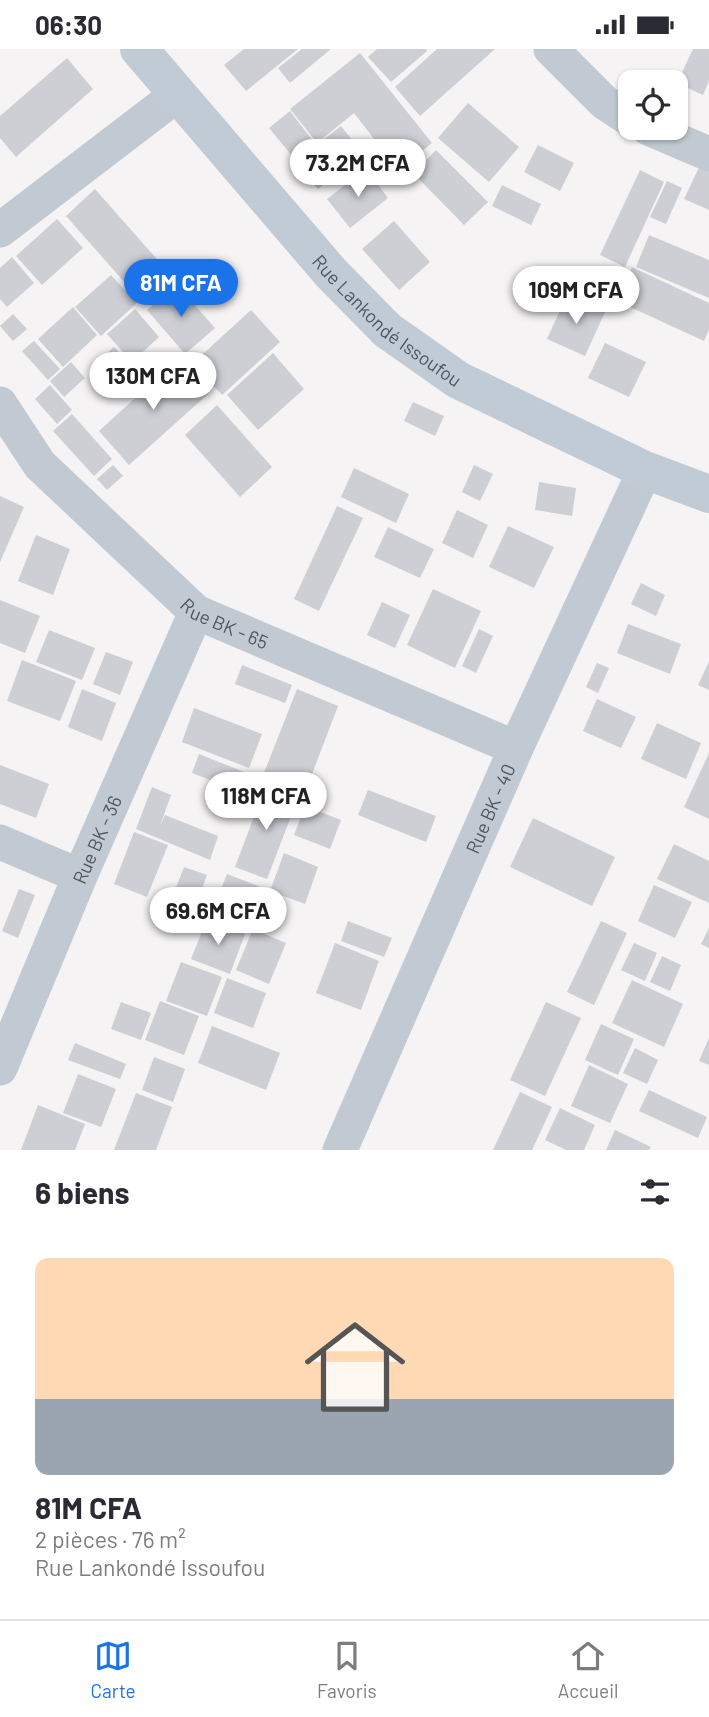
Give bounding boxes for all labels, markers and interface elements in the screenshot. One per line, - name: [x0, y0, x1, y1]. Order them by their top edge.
- text: 06:30: [35, 9, 102, 40]
- map controls: [618, 70, 688, 140]
- button: locate: [618, 70, 688, 140]
- pin: 73.2M CFA: [278, 139, 438, 199]
- text: 73.2M CFA: [306, 148, 410, 176]
- street label: Rue Lankondé Issoufou: [308, 249, 467, 391]
- pin: 81M CFA: [116, 259, 246, 319]
- pin: 109M CFA: [504, 267, 648, 326]
- text: 81M CFA: [140, 268, 222, 296]
- text: 109M CFA: [528, 275, 624, 303]
- pin: 130M CFA: [81, 353, 225, 412]
- text: 130M CFA: [105, 361, 201, 389]
- street label: Rue BK - 65: [176, 592, 272, 653]
- street label: Rue BK - 40: [460, 760, 519, 857]
- pin: 118M CFA: [194, 773, 338, 832]
- text: 118M CFA: [221, 781, 311, 809]
- street label: Rue BK - 36: [67, 792, 126, 887]
- pin: 69.6M CFA: [138, 887, 298, 947]
- text: 69.6M CFA: [166, 896, 270, 924]
- icon: filters: [636, 1173, 674, 1211]
- text: 6 biens: [35, 1174, 130, 1210]
- icon: home: [292, 1304, 418, 1430]
- text: 81M CFA: [35, 1489, 142, 1525]
- text: 2 pièces · 76 m²: [35, 1525, 186, 1553]
- text: Rue Lankondé Issoufou: [35, 1553, 265, 1581]
- tab: Carte: [91, 1637, 136, 1702]
- tab: Favoris: [317, 1637, 377, 1702]
- tab: Accueil: [558, 1637, 618, 1702]

